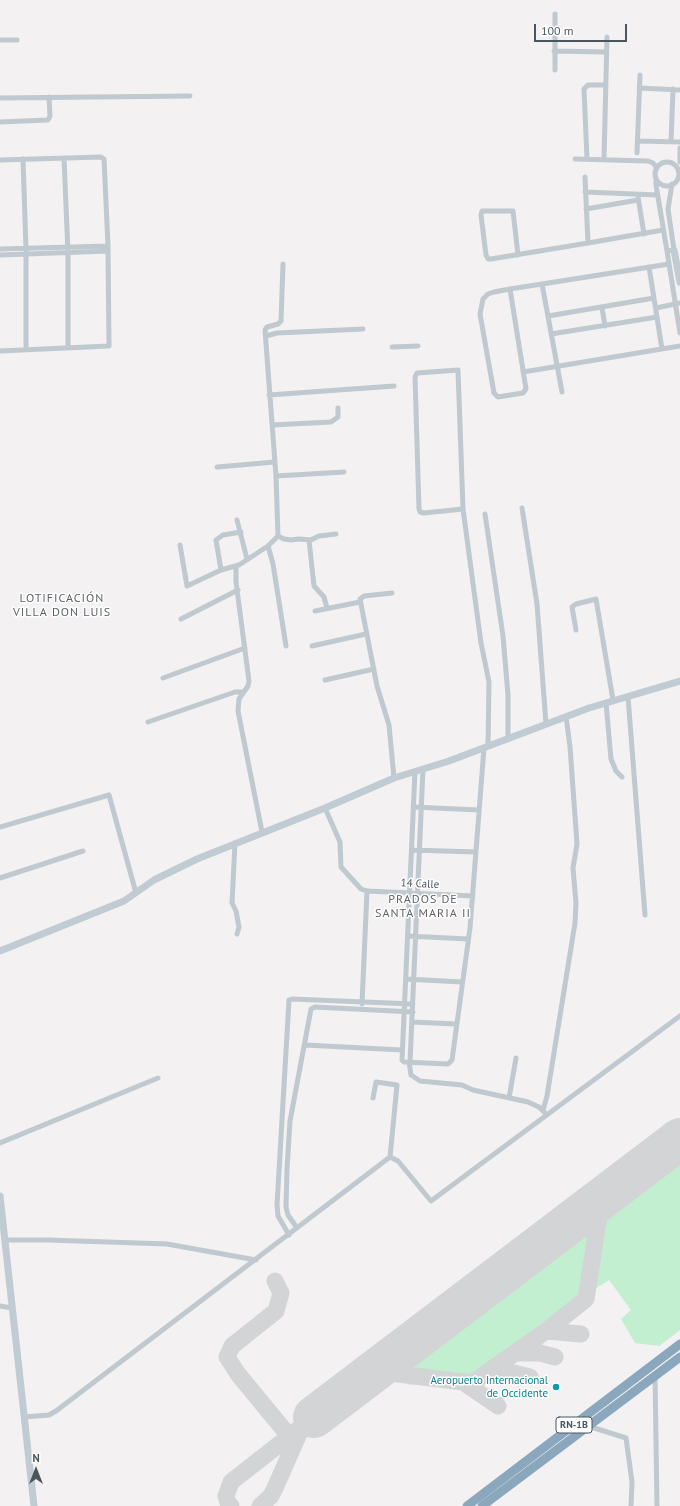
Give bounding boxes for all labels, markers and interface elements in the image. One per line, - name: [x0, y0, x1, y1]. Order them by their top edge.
- scale bar: [536, 16, 629, 42]
- text: 100 m: [541, 23, 574, 38]
- district label: LOTIFICACIÓN VILLA DON LUIS: [13, 592, 111, 620]
- street label: 14 Calle: [400, 876, 440, 892]
- district label: PRADOS DE SANTA MARIA II: [375, 893, 471, 921]
- place label: Aeropuerto Internacional de Occidente: [430, 1374, 548, 1400]
- marker: Aeropuerto Internacional de Occidente: [551, 1382, 561, 1392]
- road number: RN-1B: [556, 1417, 592, 1433]
- north arrow: [16, 1450, 56, 1490]
- text: N: [32, 1451, 40, 1465]

